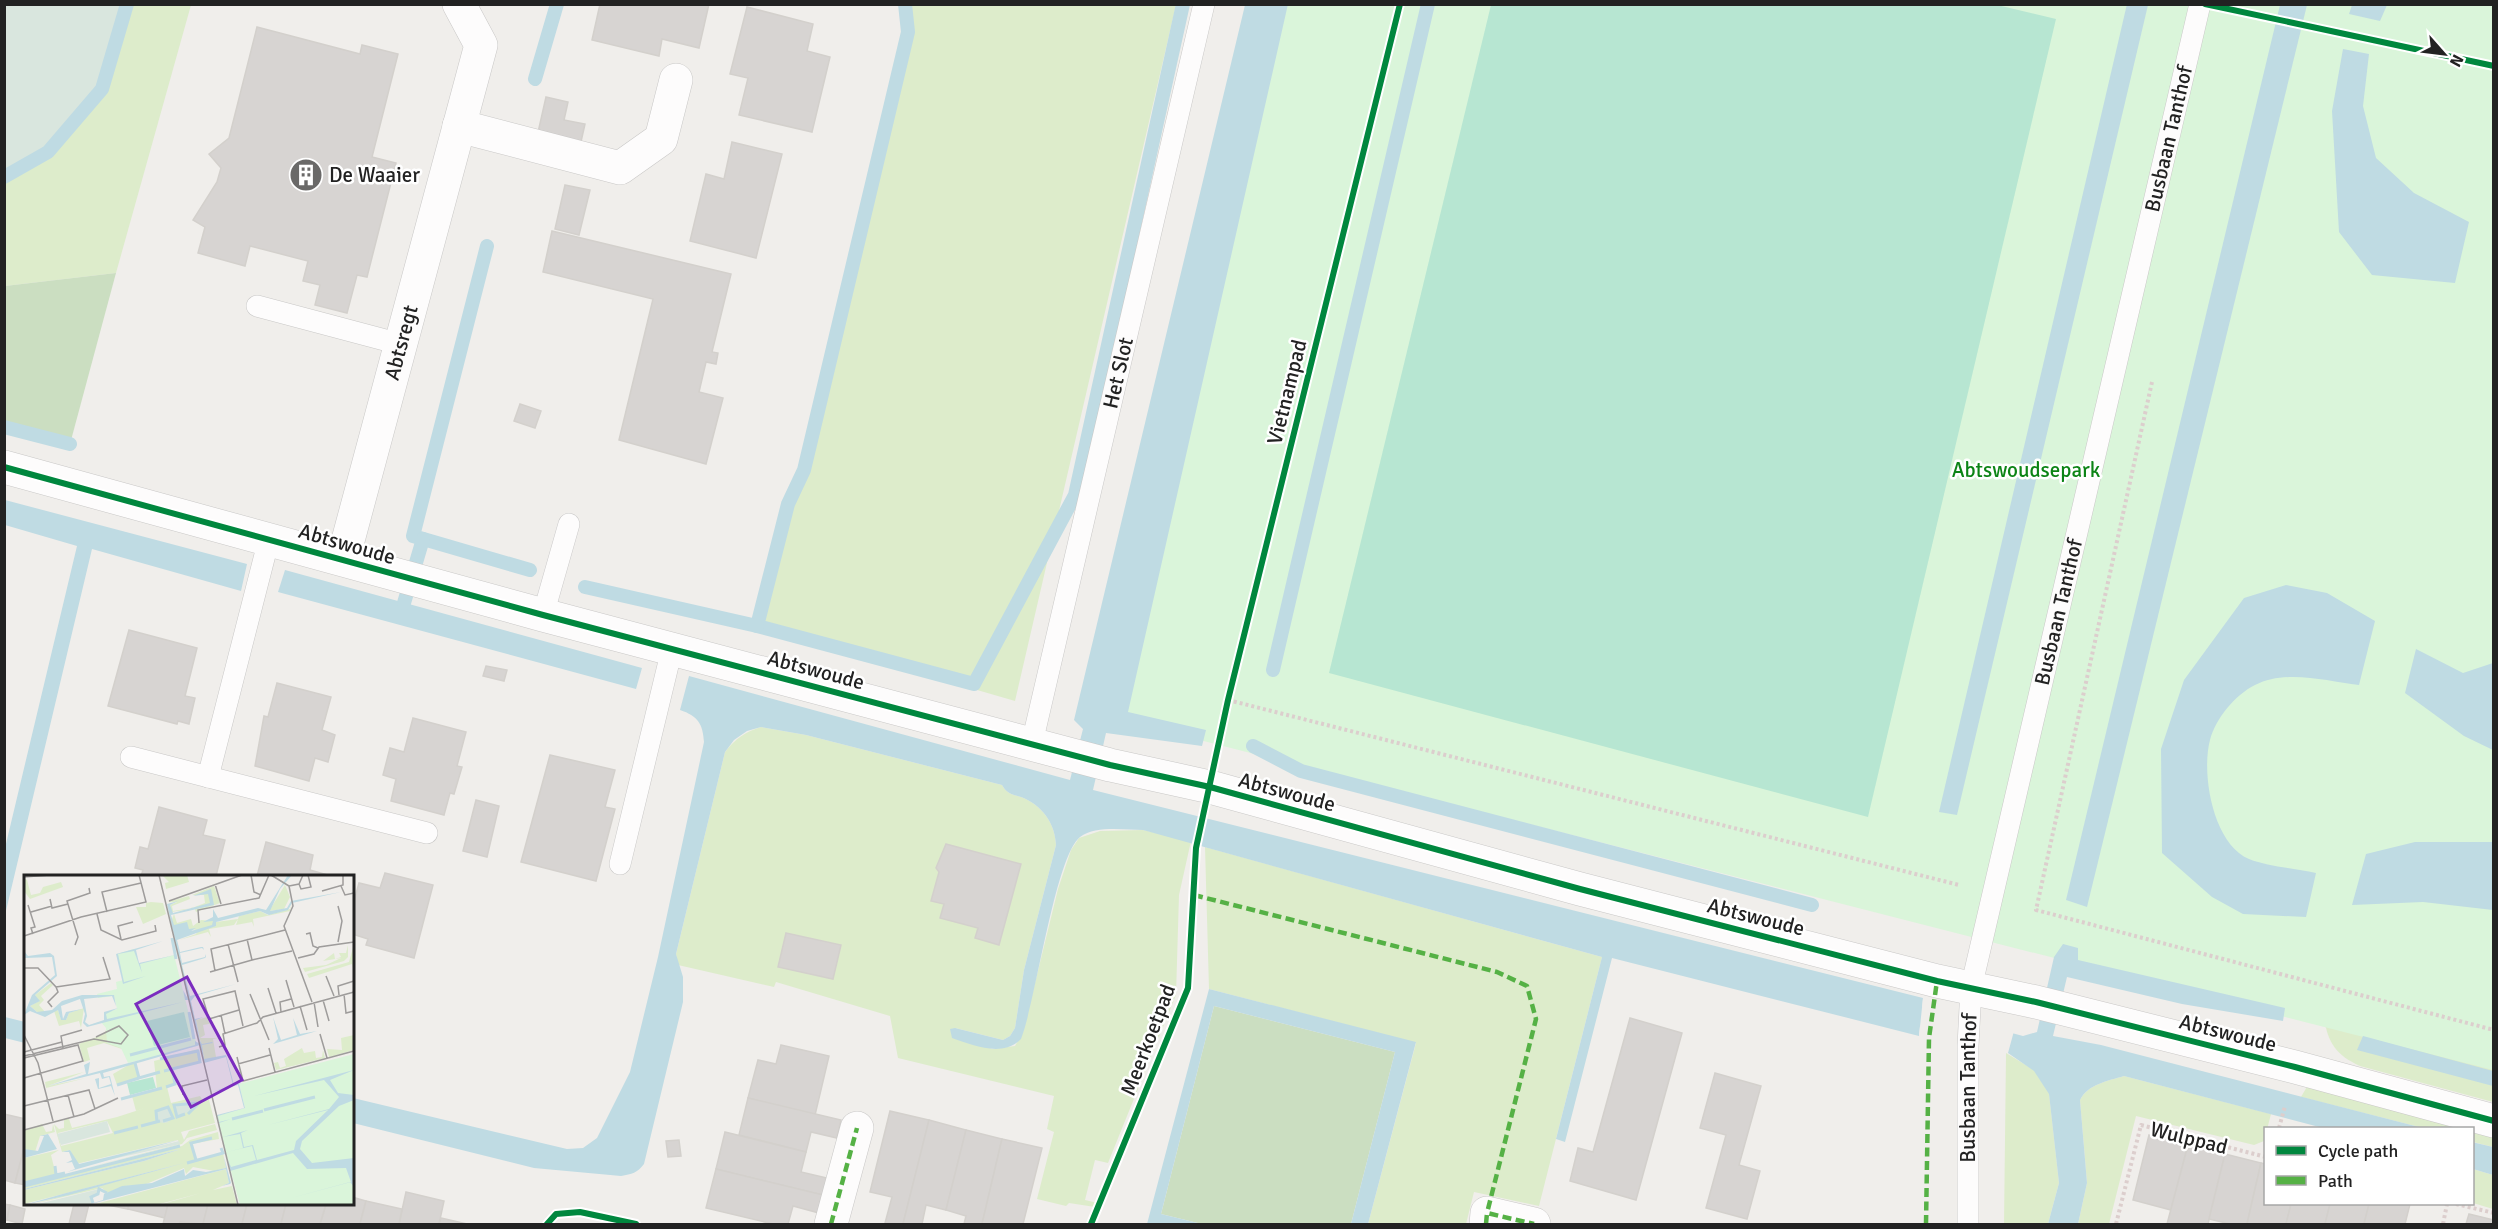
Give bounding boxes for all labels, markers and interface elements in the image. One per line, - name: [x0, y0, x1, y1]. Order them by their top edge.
- north arrow: [2414, 24, 2474, 84]
- text: N: [2445, 51, 2468, 70]
- street label: Busbaan Tanthof: [2139, 62, 2198, 214]
- building icon: De Waaier: [288, 157, 324, 193]
- place label: De Waaier: [329, 162, 420, 188]
- street label: Abtsregt: [379, 302, 424, 383]
- street label: Het Slot: [1097, 335, 1139, 411]
- street label: Vietnampad: [1261, 337, 1313, 447]
- park label: Abtswoudsepark: [1952, 457, 2101, 483]
- street label: Abtswoude: [296, 518, 398, 570]
- street label: Busbaan Tanthof: [2029, 535, 2088, 688]
- street label: Abtswoude: [765, 645, 867, 695]
- street label: Abtswoude: [1236, 767, 1338, 817]
- inset map: [24, 875, 354, 1205]
- street label: Abtswoude: [1705, 892, 1807, 942]
- street label: Meerkoetpad: [1115, 981, 1181, 1099]
- street label: Abtswoude: [2177, 1008, 2279, 1058]
- street label: Busbaan Tanthof: [1955, 1012, 1983, 1163]
- street label: Wulppad: [2148, 1116, 2230, 1160]
- legend: [2264, 1127, 2474, 1205]
- text: Cycle path: [2318, 1140, 2398, 1162]
- text: Path: [2318, 1170, 2353, 1192]

